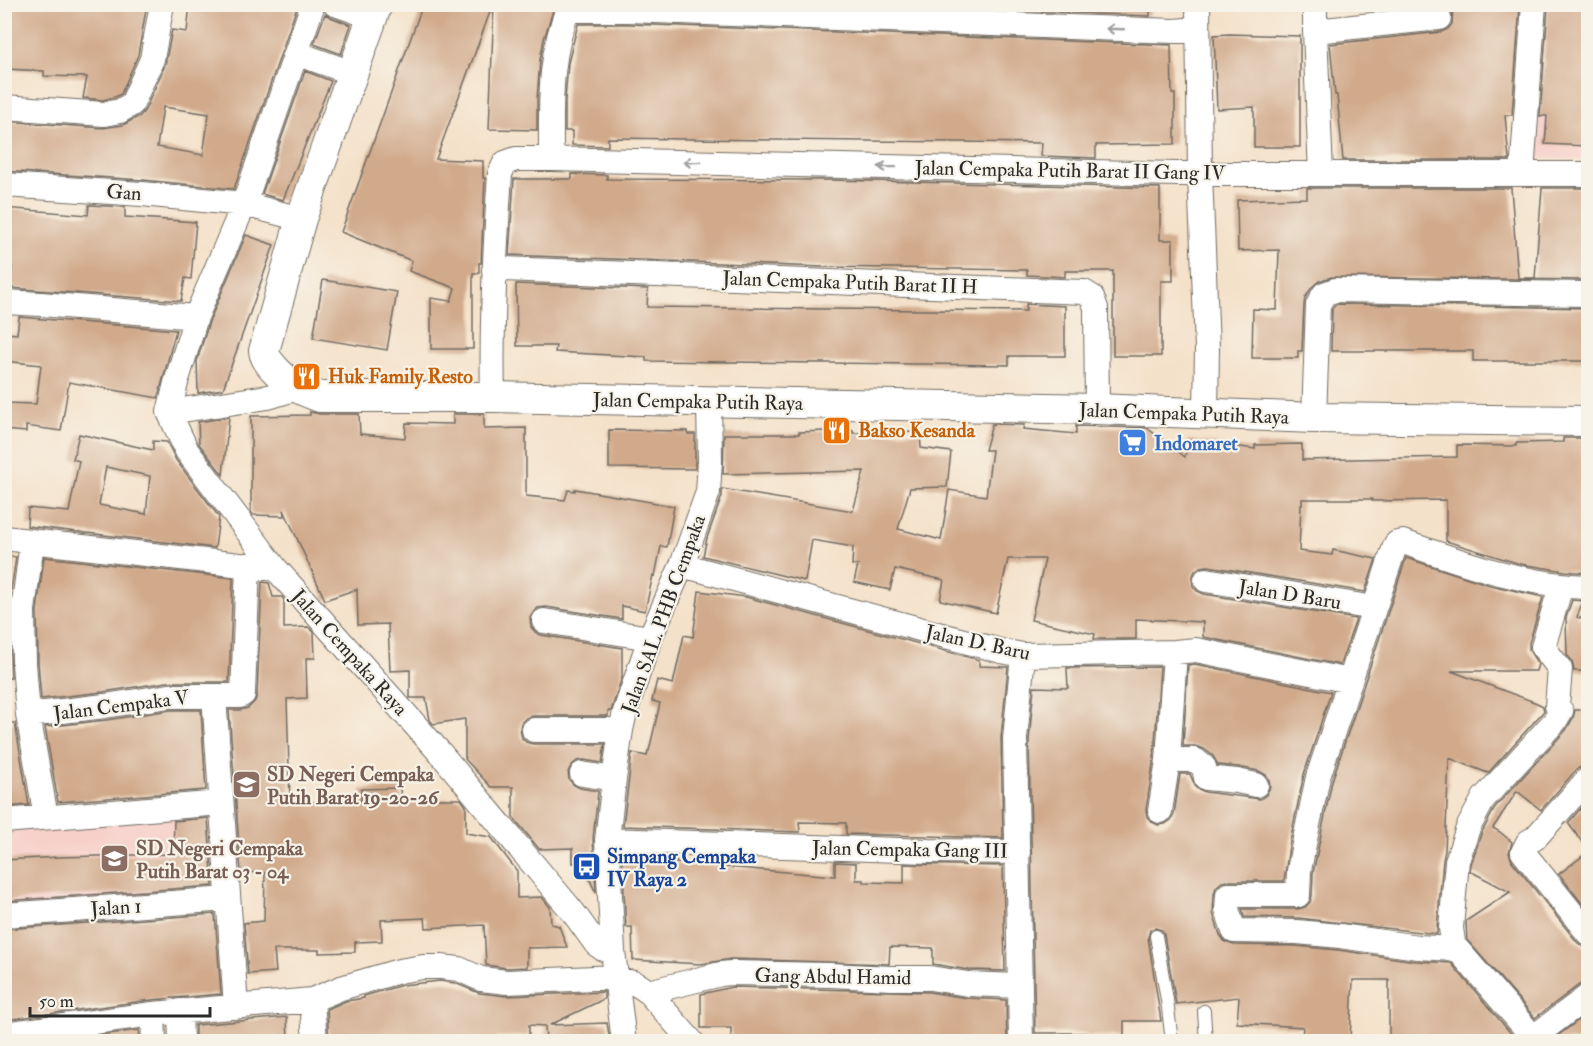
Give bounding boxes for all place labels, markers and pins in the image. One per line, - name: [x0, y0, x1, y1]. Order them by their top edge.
- restaurant icon: Huk Family Resto: [291, 360, 323, 392]
- place label: Huk Family Resto: [328, 364, 473, 390]
- restaurant icon: Bakso Kesanda: [821, 414, 853, 446]
- place label: Bakso Kesanda: [858, 418, 976, 443]
- supermarket icon: Indomaret: [1117, 427, 1149, 459]
- place label: Indomaret: [1154, 431, 1238, 456]
- place label: SD Negeri Cempaka Putih Barat 19-20-26: [267, 762, 440, 810]
- school or university icon: SD Negeri Cempaka Putih Barat 19-20-26: [230, 769, 262, 801]
- place label: SD Negeri Cempaka Putih Barat 03 - 04: [136, 836, 304, 884]
- school or university icon: SD Negeri Cempaka Putih Barat 03 - 04: [99, 843, 131, 875]
- place label: Simpang Cempaka IV Raya 2: [607, 844, 757, 893]
- bus stop icon: Simpang Cempaka IV Raya 2: [570, 851, 602, 883]

